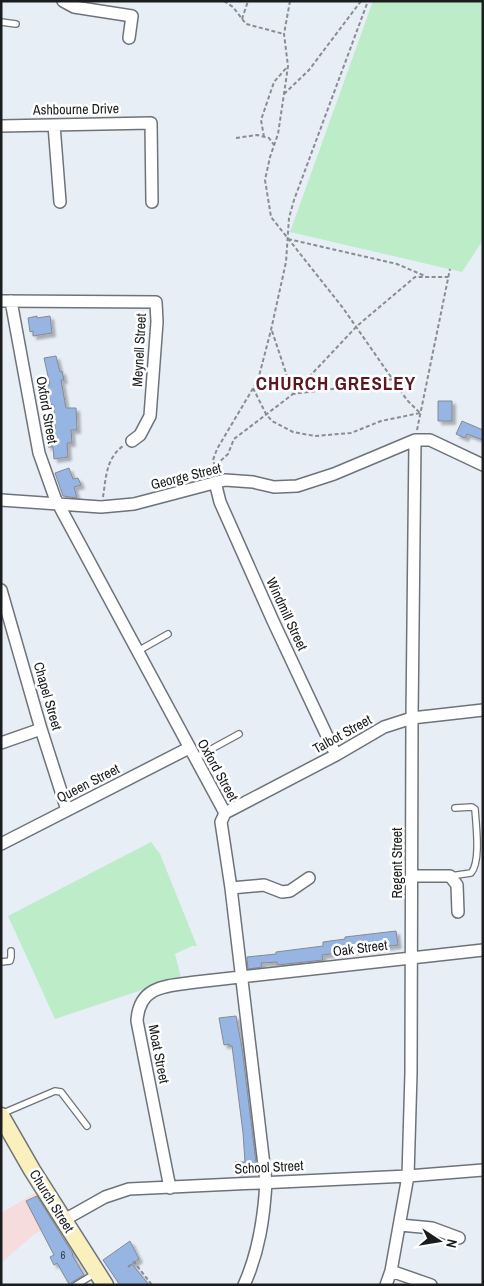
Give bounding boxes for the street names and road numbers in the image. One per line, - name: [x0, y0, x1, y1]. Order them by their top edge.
- street label: Ashbourne Drive: [32, 99, 119, 119]
- street label: Meynell Street: [128, 313, 150, 387]
- street label: Oxford Street: [32, 375, 62, 445]
- street label: George Street: [149, 459, 223, 493]
- street label: Windmill Street: [262, 575, 312, 653]
- street label: Chapel Street: [30, 660, 66, 732]
- street label: Talbot Street: [309, 710, 375, 758]
- street label: Oxford Street: [194, 736, 242, 804]
- street label: Queen Street: [53, 759, 123, 807]
- street label: Regent Street: [388, 828, 406, 898]
- street label: Oak Street: [332, 936, 388, 960]
- street label: Moat Street: [145, 1023, 173, 1085]
- street label: School Street: [234, 1156, 304, 1178]
- street label: Church Street: [26, 1166, 78, 1236]

